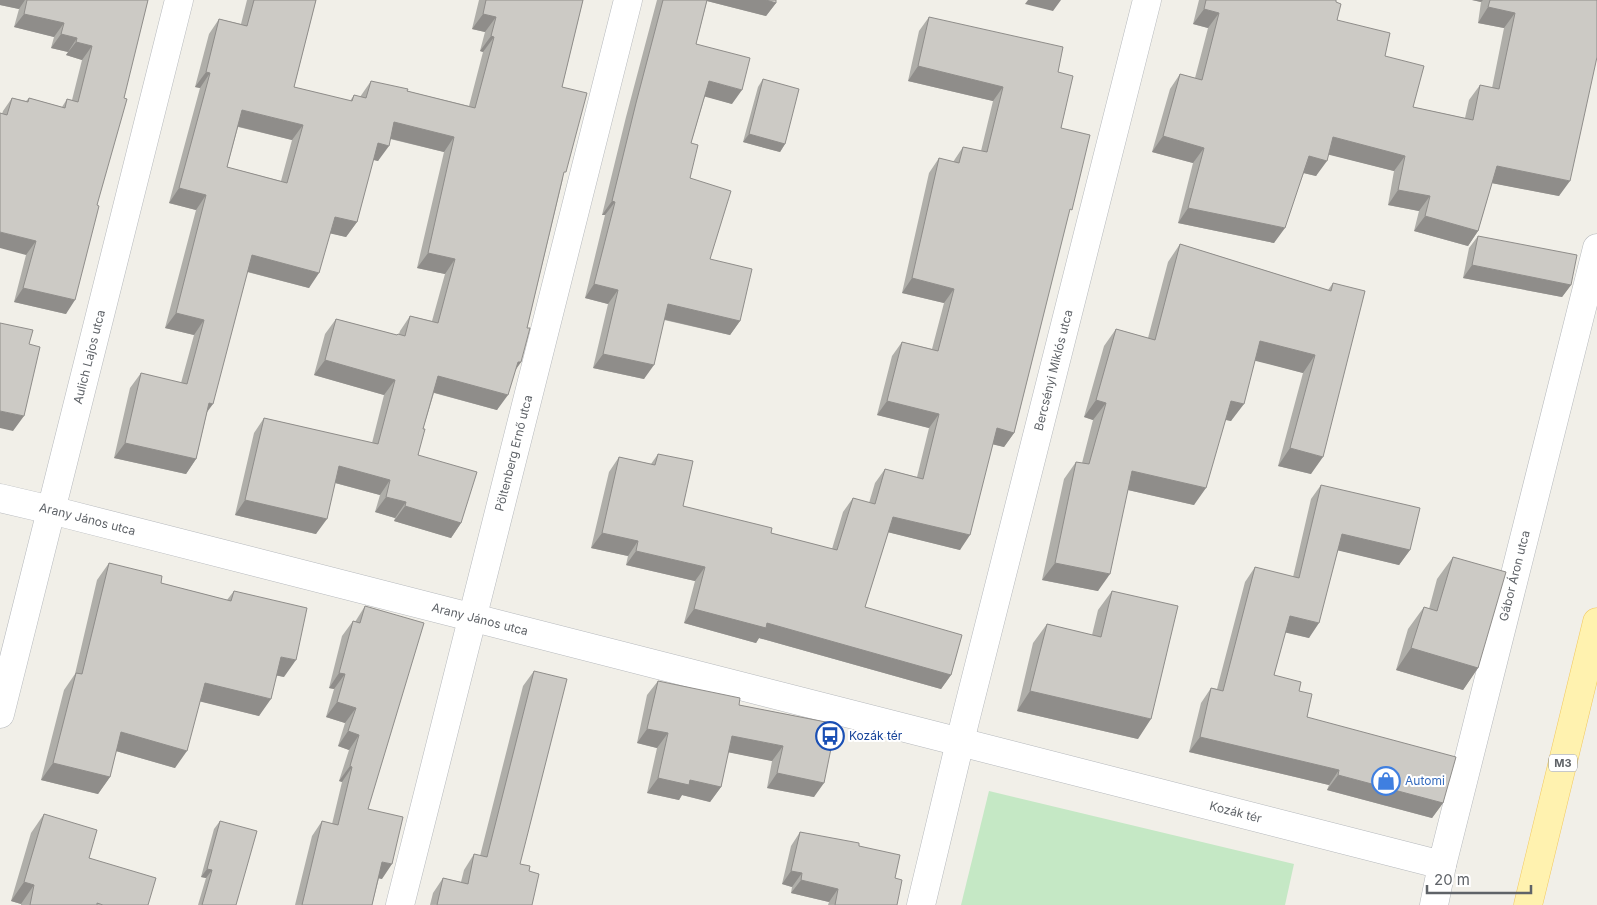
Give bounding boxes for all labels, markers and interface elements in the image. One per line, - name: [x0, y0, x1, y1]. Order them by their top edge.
- street label: Aulich Lajos utca: [70, 308, 108, 406]
- street label: Bercsényi Miklós utca: [1031, 308, 1076, 432]
- street label: Pöltenberg Ernő utca: [491, 393, 535, 513]
- street label: Arany János utca: [38, 500, 137, 538]
- street label: Gábor Áron utca: [1496, 529, 1533, 623]
- street label: Arany János utca: [430, 599, 530, 638]
- bus stop icon: Kozák tér: [815, 721, 845, 751]
- place label: Kozák tér: [849, 728, 903, 743]
- road number: M3: [1549, 754, 1577, 771]
- shop icon: Automi: [1371, 766, 1401, 796]
- place label: Automi: [1405, 773, 1445, 788]
- street label: Kozák tér: [1208, 798, 1264, 826]
- scale bar: [1427, 862, 1531, 894]
- text: 20 m: [1434, 870, 1470, 889]

